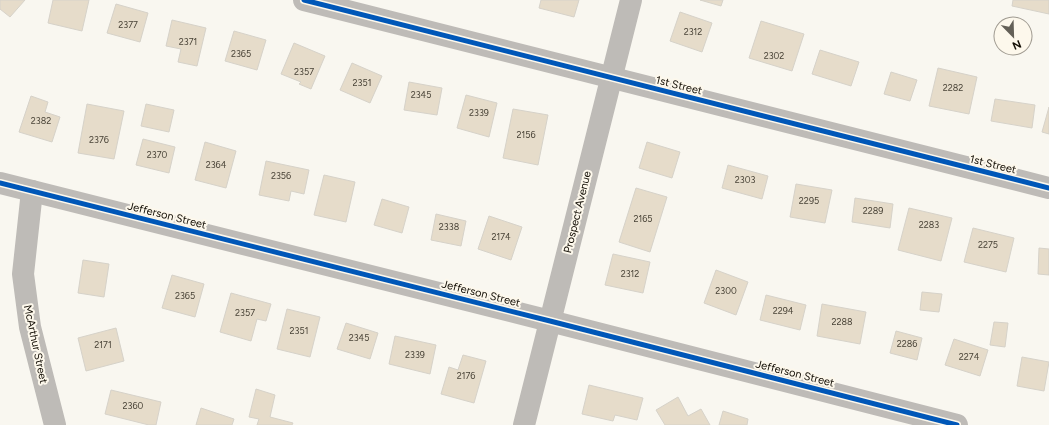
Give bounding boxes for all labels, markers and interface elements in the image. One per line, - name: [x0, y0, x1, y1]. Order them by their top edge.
- north arrow: [993, 16, 1033, 56]
- house number: 2377: [118, 19, 138, 30]
- house number: 2312: [684, 26, 702, 37]
- house number: 2371: [179, 36, 197, 47]
- text: N: [1010, 37, 1023, 52]
- house number: 2365: [231, 48, 251, 59]
- house number: 2302: [764, 50, 784, 61]
- house number: 2357: [294, 66, 314, 77]
- street label: 1st Street: [654, 73, 703, 98]
- house number: 2351: [353, 77, 371, 88]
- house number: 2282: [943, 82, 963, 93]
- house number: 2345: [411, 89, 431, 100]
- house number: 2339: [469, 107, 489, 118]
- house number: 2382: [31, 115, 51, 126]
- house number: 2156: [516, 129, 536, 140]
- house number: 2376: [89, 134, 109, 145]
- house number: 2370: [147, 149, 167, 160]
- street label: 1st Street: [968, 152, 1017, 177]
- house number: 2364: [206, 159, 227, 170]
- house number: 2356: [271, 170, 291, 181]
- street label: Prospect Avenue: [561, 170, 594, 254]
- house number: 2303: [735, 174, 755, 185]
- house number: 2295: [799, 195, 819, 206]
- street label: Jefferson Street: [126, 199, 208, 232]
- house number: 2289: [863, 205, 883, 216]
- house number: 2165: [633, 213, 653, 224]
- house number: 2283: [919, 219, 939, 230]
- house number: 2338: [439, 221, 460, 232]
- house number: 2174: [491, 231, 511, 242]
- house number: 2275: [978, 239, 998, 250]
- house number: 2312: [621, 268, 639, 279]
- street label: Jefferson Street: [440, 277, 522, 310]
- house number: 2300: [715, 285, 737, 296]
- house number: 2365: [175, 290, 195, 301]
- street label: McArthur Street: [21, 304, 50, 385]
- house number: 2294: [773, 305, 794, 316]
- house number: 2357: [235, 307, 255, 318]
- house number: 2288: [831, 316, 853, 327]
- house number: 2351: [290, 325, 308, 336]
- house number: 2345: [349, 332, 369, 343]
- house number: 2286: [897, 338, 917, 349]
- house number: 2171: [94, 339, 112, 350]
- house number: 2339: [405, 349, 425, 360]
- house number: 2274: [959, 351, 980, 362]
- street label: Jefferson Street: [754, 357, 836, 390]
- house number: 2176: [457, 370, 475, 381]
- house number: 2360: [123, 400, 144, 411]

